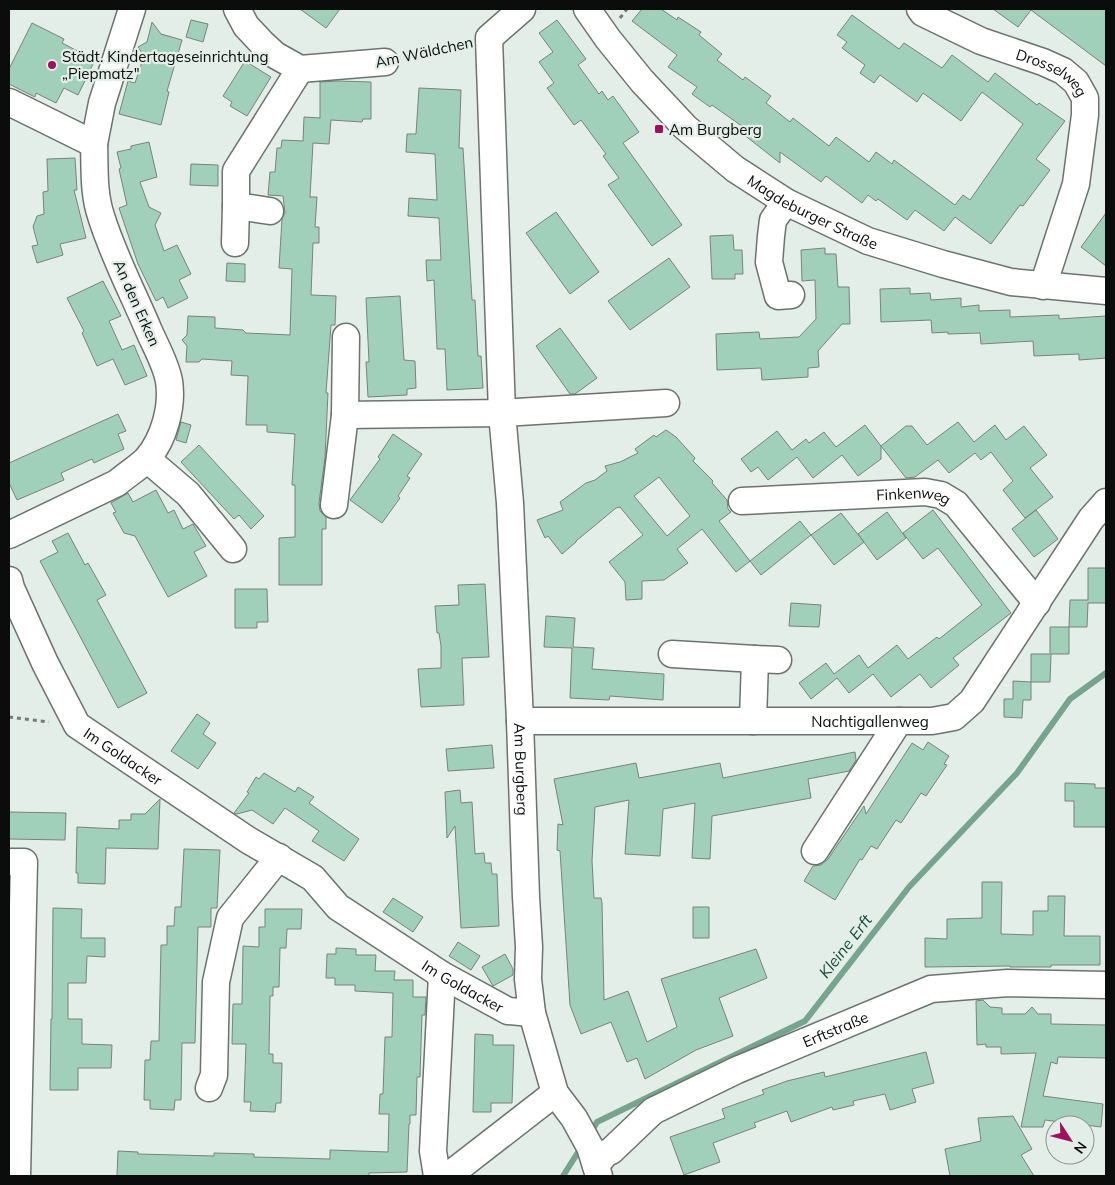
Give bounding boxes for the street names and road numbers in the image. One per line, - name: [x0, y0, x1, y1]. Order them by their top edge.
- street label: Am Wäldchen: [373, 32, 475, 72]
- street label: Drosselweg: [1014, 44, 1092, 100]
- street label: Magdeburger Straße: [744, 170, 880, 253]
- street label: An den Erken: [110, 257, 164, 349]
- street label: Finkenweg: [876, 482, 955, 508]
- street label: Nachtigallenweg: [811, 712, 929, 731]
- street label: Am Burgberg: [511, 722, 533, 816]
- street label: Im Goldacker: [80, 723, 167, 790]
- street label: Im Goldacker: [419, 955, 508, 1017]
- street label: Erftstraße: [800, 1007, 871, 1051]

